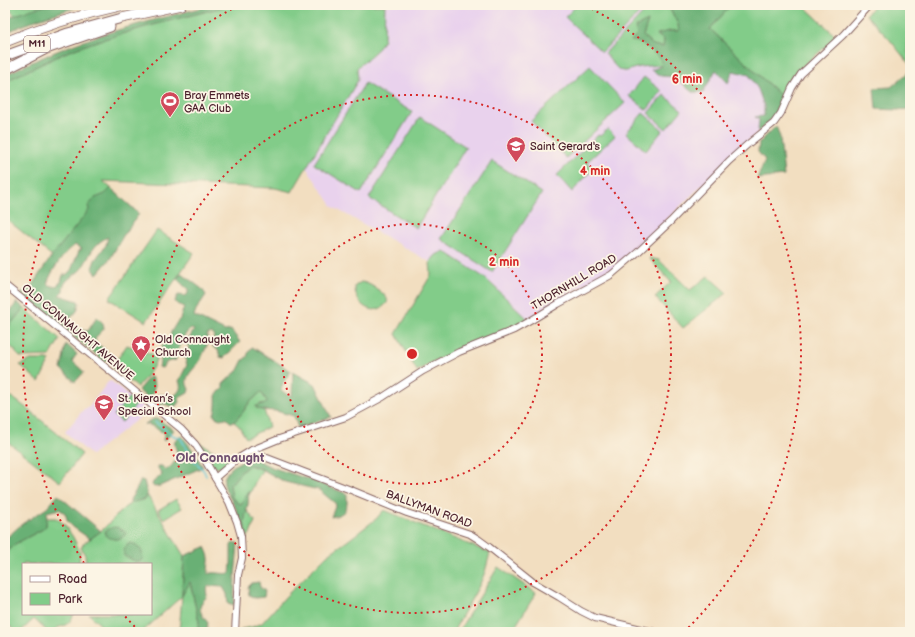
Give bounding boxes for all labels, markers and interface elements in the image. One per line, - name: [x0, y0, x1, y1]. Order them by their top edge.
- road number: M11: [24, 36, 50, 52]
- text: 6 min: [672, 72, 702, 87]
- place label: Bray Emmets GAA Club: [184, 89, 250, 115]
- sports icon: Bray Emmets GAA Club: [159, 90, 181, 118]
- school or university icon: Saint Gerard's: [505, 135, 527, 163]
- place label: Saint Gerard's: [530, 140, 601, 153]
- text: 4 min: [580, 164, 610, 179]
- street label: THORNHILL ROAD: [529, 251, 619, 313]
- text: 2 min: [489, 255, 519, 270]
- street label: OLD CONNAUGHT AVENUE: [19, 281, 137, 383]
- place label: Old Connaught Church: [155, 333, 230, 359]
- place icon: Old Connaught Church: [130, 334, 152, 362]
- centre of rings: [405, 347, 419, 361]
- place label: St. Kieran’s Special School: [118, 392, 191, 418]
- school or university icon: St. Kieran’s Special School: [93, 393, 115, 421]
- district label: Old Connaught: [176, 450, 265, 466]
- street label: BALLYMAN ROAD: [384, 487, 474, 531]
- legend: [22, 563, 152, 615]
- text: Road: [58, 572, 87, 587]
- text: Park: [58, 592, 82, 607]

